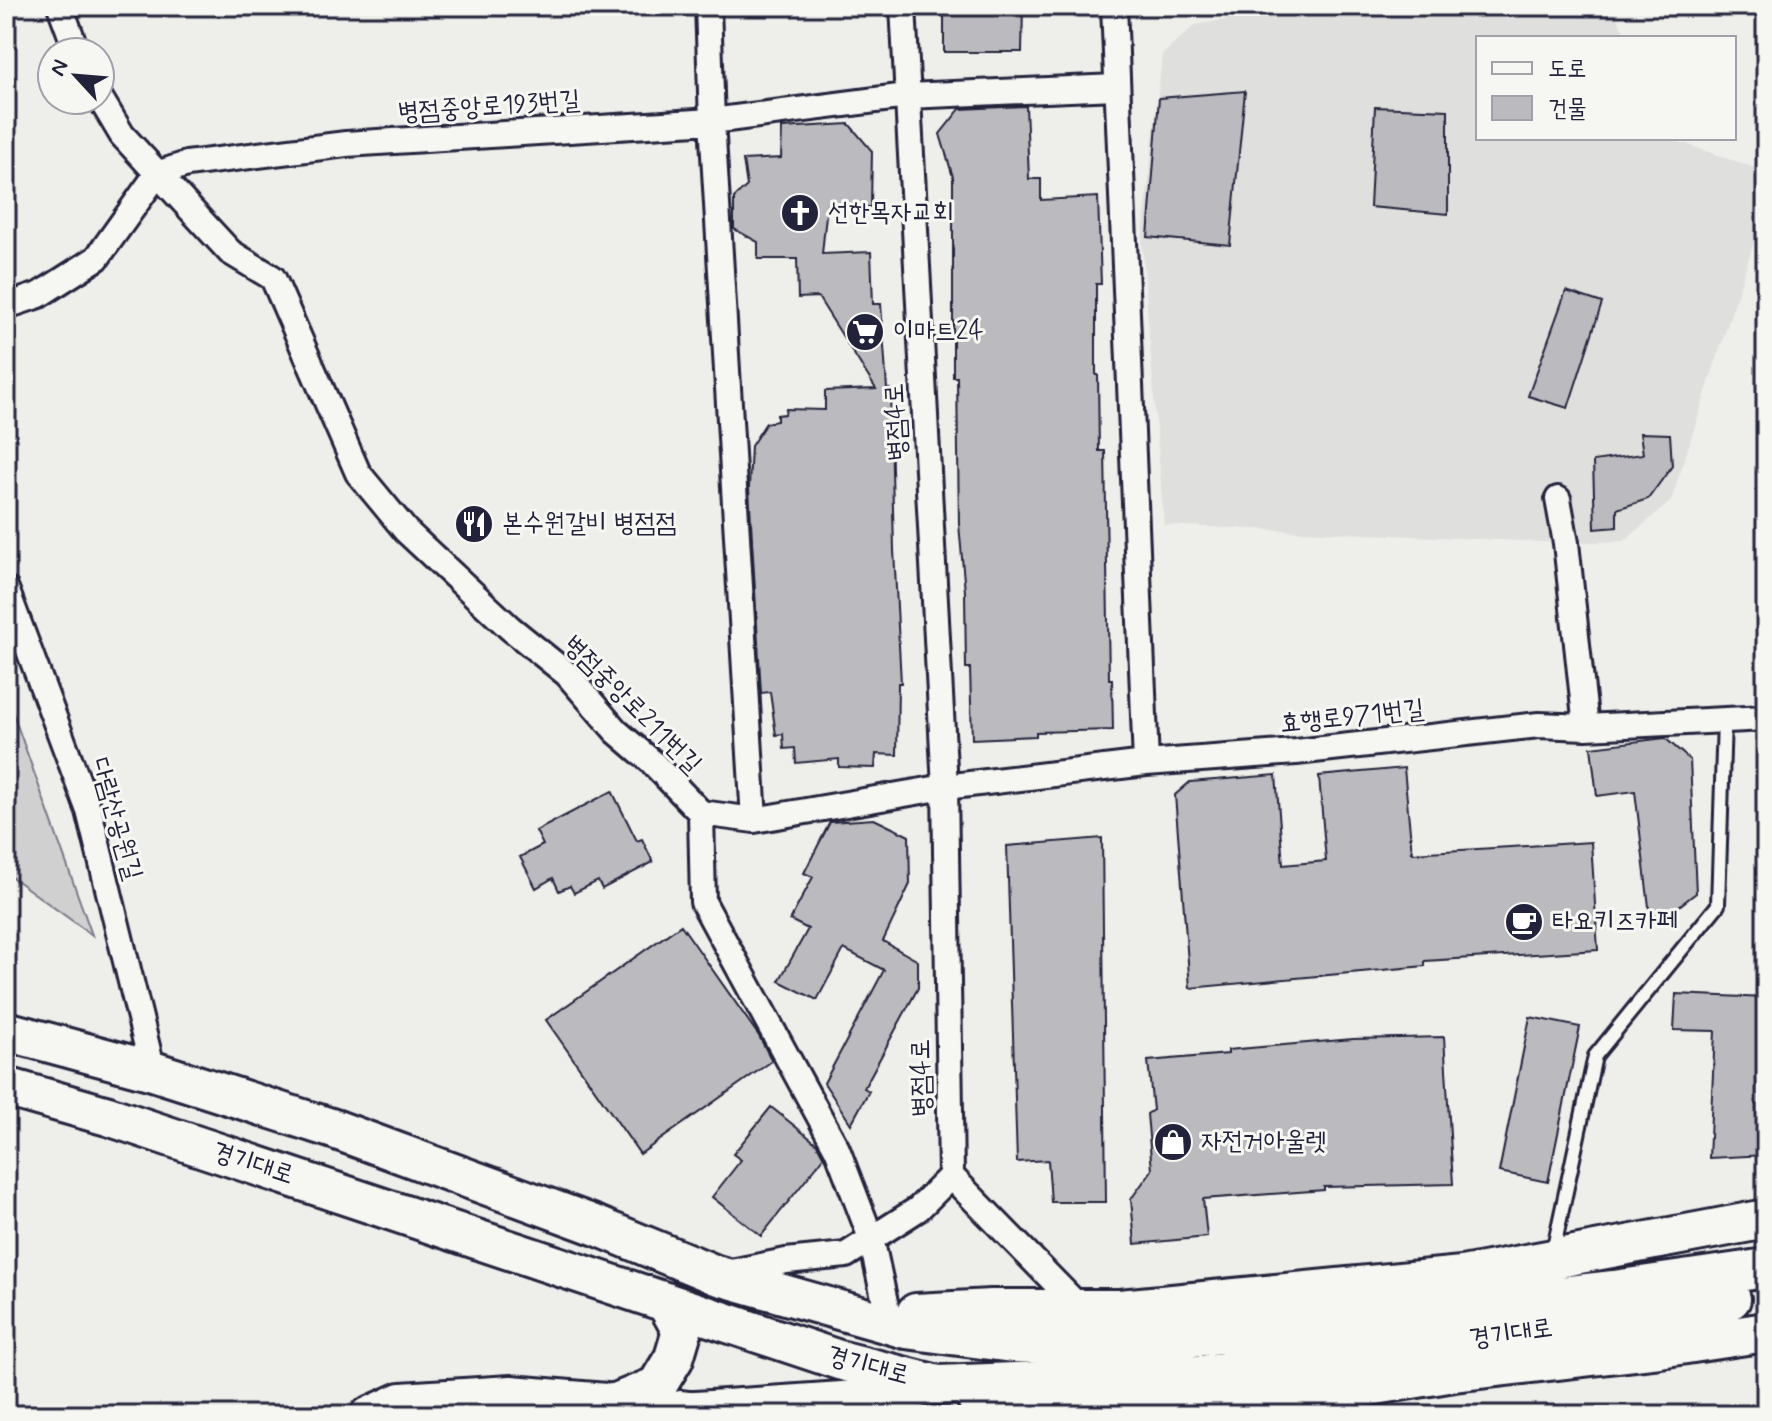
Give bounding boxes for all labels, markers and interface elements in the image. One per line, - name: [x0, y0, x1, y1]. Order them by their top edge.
- north arrow: [36, 36, 116, 116]
- legend: [1476, 36, 1736, 140]
- text: 도로: [1548, 54, 1587, 85]
- text: N: [44, 55, 76, 81]
- street label: 병점중앙로193번길: [397, 84, 581, 130]
- text: 건물: [1548, 94, 1587, 125]
- church icon: 선한목자교회: [779, 192, 821, 234]
- place label: 선한목자교회: [828, 196, 954, 230]
- supermarket icon: 이마트24: [844, 311, 886, 353]
- place label: 이마트24: [893, 315, 984, 349]
- street label: 병점4로: [878, 382, 916, 462]
- restaurant icon: 본수원갈비 병점점: [453, 503, 495, 545]
- place label: 본수원갈비 병점점: [502, 507, 676, 541]
- street label: 병점중앙로211번길: [555, 628, 709, 782]
- street label: 효행로971번길: [1278, 693, 1426, 741]
- street label: 다람산공원길: [82, 754, 150, 884]
- cafe icon: 타요키즈카페: [1503, 901, 1545, 943]
- place label: 타요키즈카페: [1552, 905, 1678, 939]
- street label: 병점4로: [904, 1039, 940, 1117]
- shop icon: 자전거아울렛: [1152, 1121, 1194, 1163]
- place label: 자전거아울렛: [1201, 1125, 1327, 1159]
- street label: 경기대로: [208, 1135, 298, 1193]
- street label: 경기대로: [1467, 1311, 1555, 1357]
- street label: 경기대로: [823, 1339, 913, 1393]

